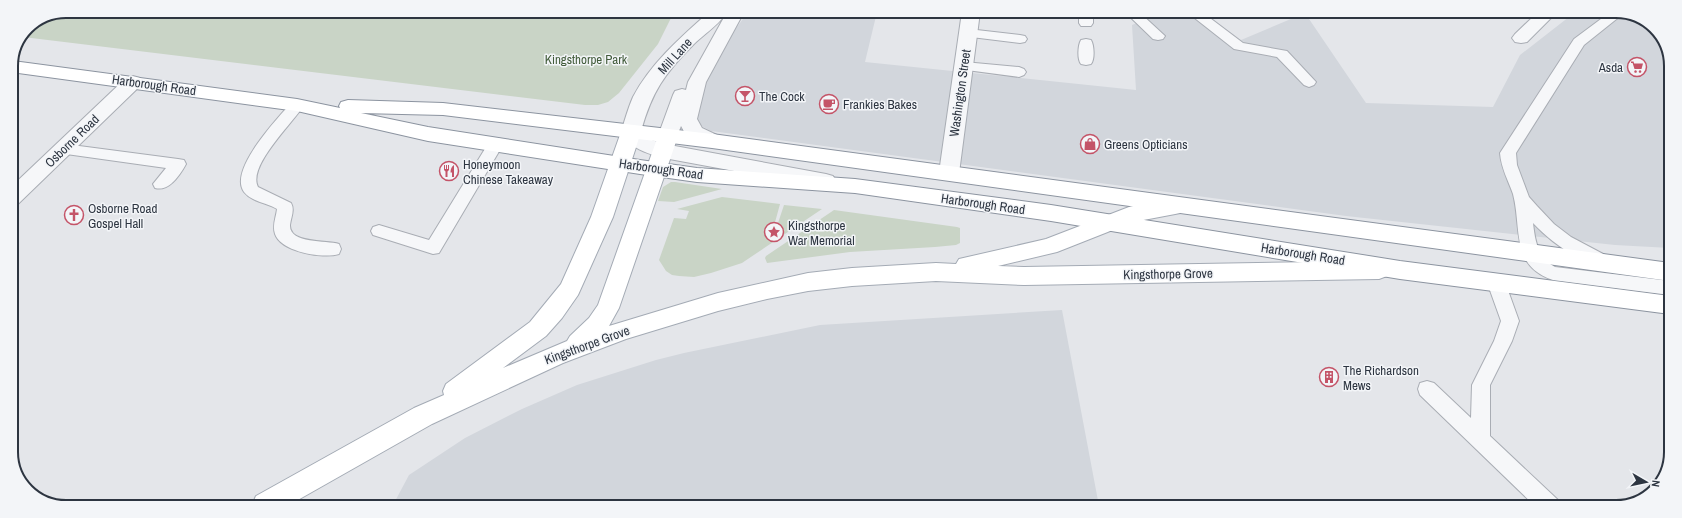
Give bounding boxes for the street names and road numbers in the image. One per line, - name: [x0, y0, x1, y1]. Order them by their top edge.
- street label: Mill Lane: [654, 34, 696, 78]
- street label: Washington Street: [945, 48, 975, 138]
- street label: Harborough Road: [111, 71, 197, 99]
- street label: Osborne Road: [41, 111, 103, 171]
- street label: Harborough Road: [618, 155, 704, 183]
- street label: Harborough Road: [940, 190, 1026, 218]
- street label: Harborough Road: [1260, 239, 1346, 269]
- street label: Kingsthorpe Grove: [1123, 265, 1213, 283]
- street label: Kingsthorpe Grove: [542, 322, 632, 368]

